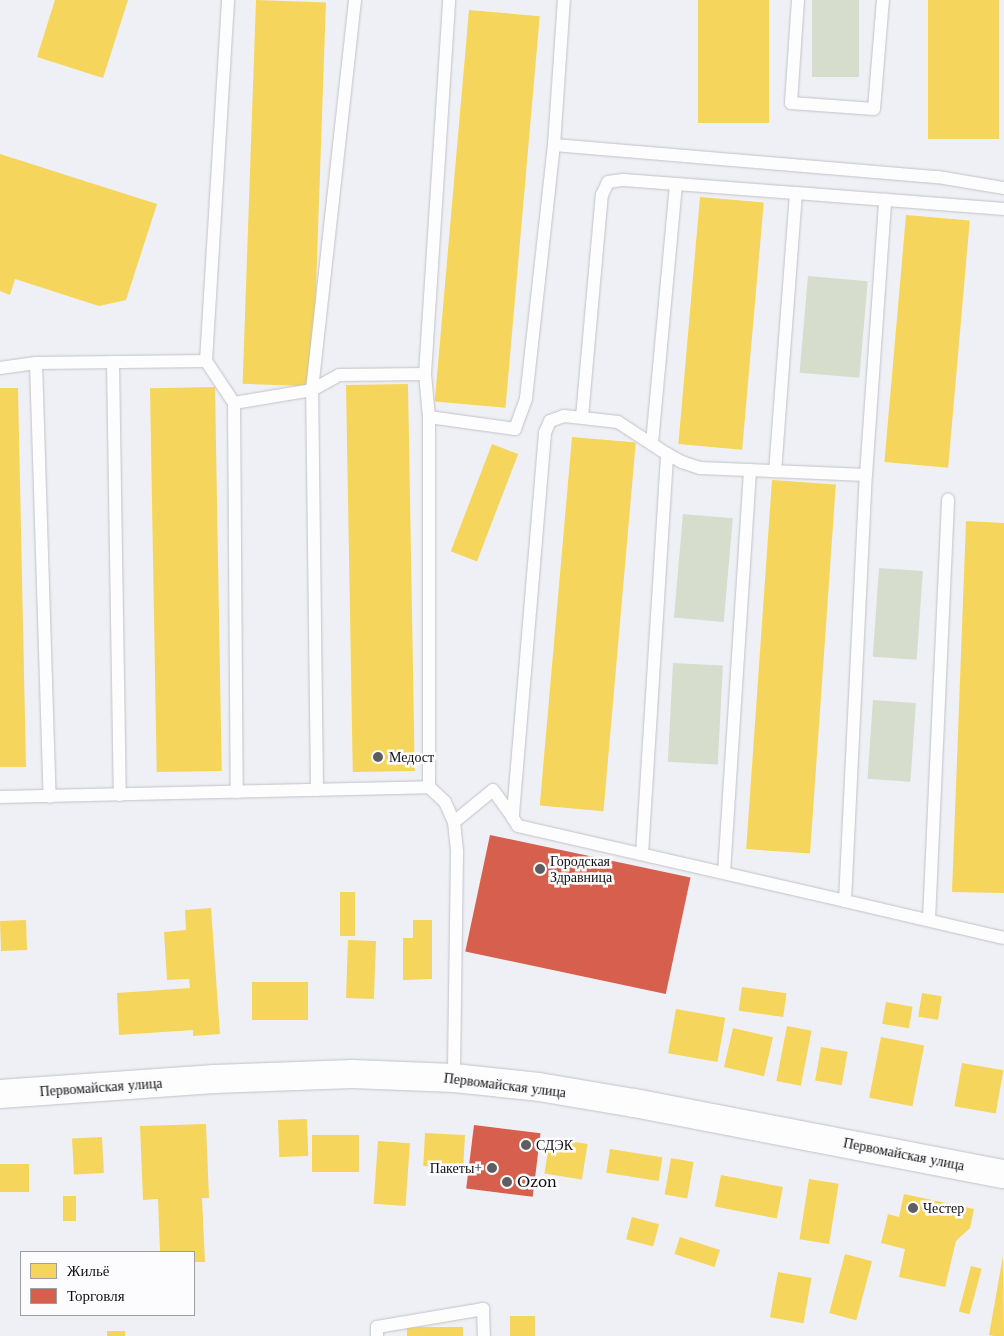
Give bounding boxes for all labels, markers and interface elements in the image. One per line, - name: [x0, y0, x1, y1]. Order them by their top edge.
- place label: Медост: [389, 749, 434, 765]
- marker: Медост: [371, 750, 385, 764]
- place label: Городская Здравница: [550, 853, 612, 886]
- marker: Городская Здравница: [534, 863, 546, 875]
- street label: Первомайская улица: [443, 1069, 567, 1101]
- street label: Первомайская улица: [39, 1074, 163, 1100]
- street label: Первомайская улица: [842, 1134, 966, 1174]
- place label: СДЭК: [536, 1137, 573, 1153]
- marker: СДЭК: [520, 1139, 532, 1151]
- place label: Пакеты+: [430, 1160, 482, 1176]
- marker: Пакеты+: [486, 1162, 498, 1174]
- place label: Ozon: [517, 1174, 557, 1190]
- marker: Ozon: [501, 1176, 513, 1188]
- place label: Честер: [923, 1200, 964, 1216]
- marker: Честер: [907, 1202, 919, 1214]
- legend: [20, 1251, 195, 1316]
- text: Жильё: [67, 1261, 109, 1280]
- text: Торговля: [67, 1286, 125, 1305]

